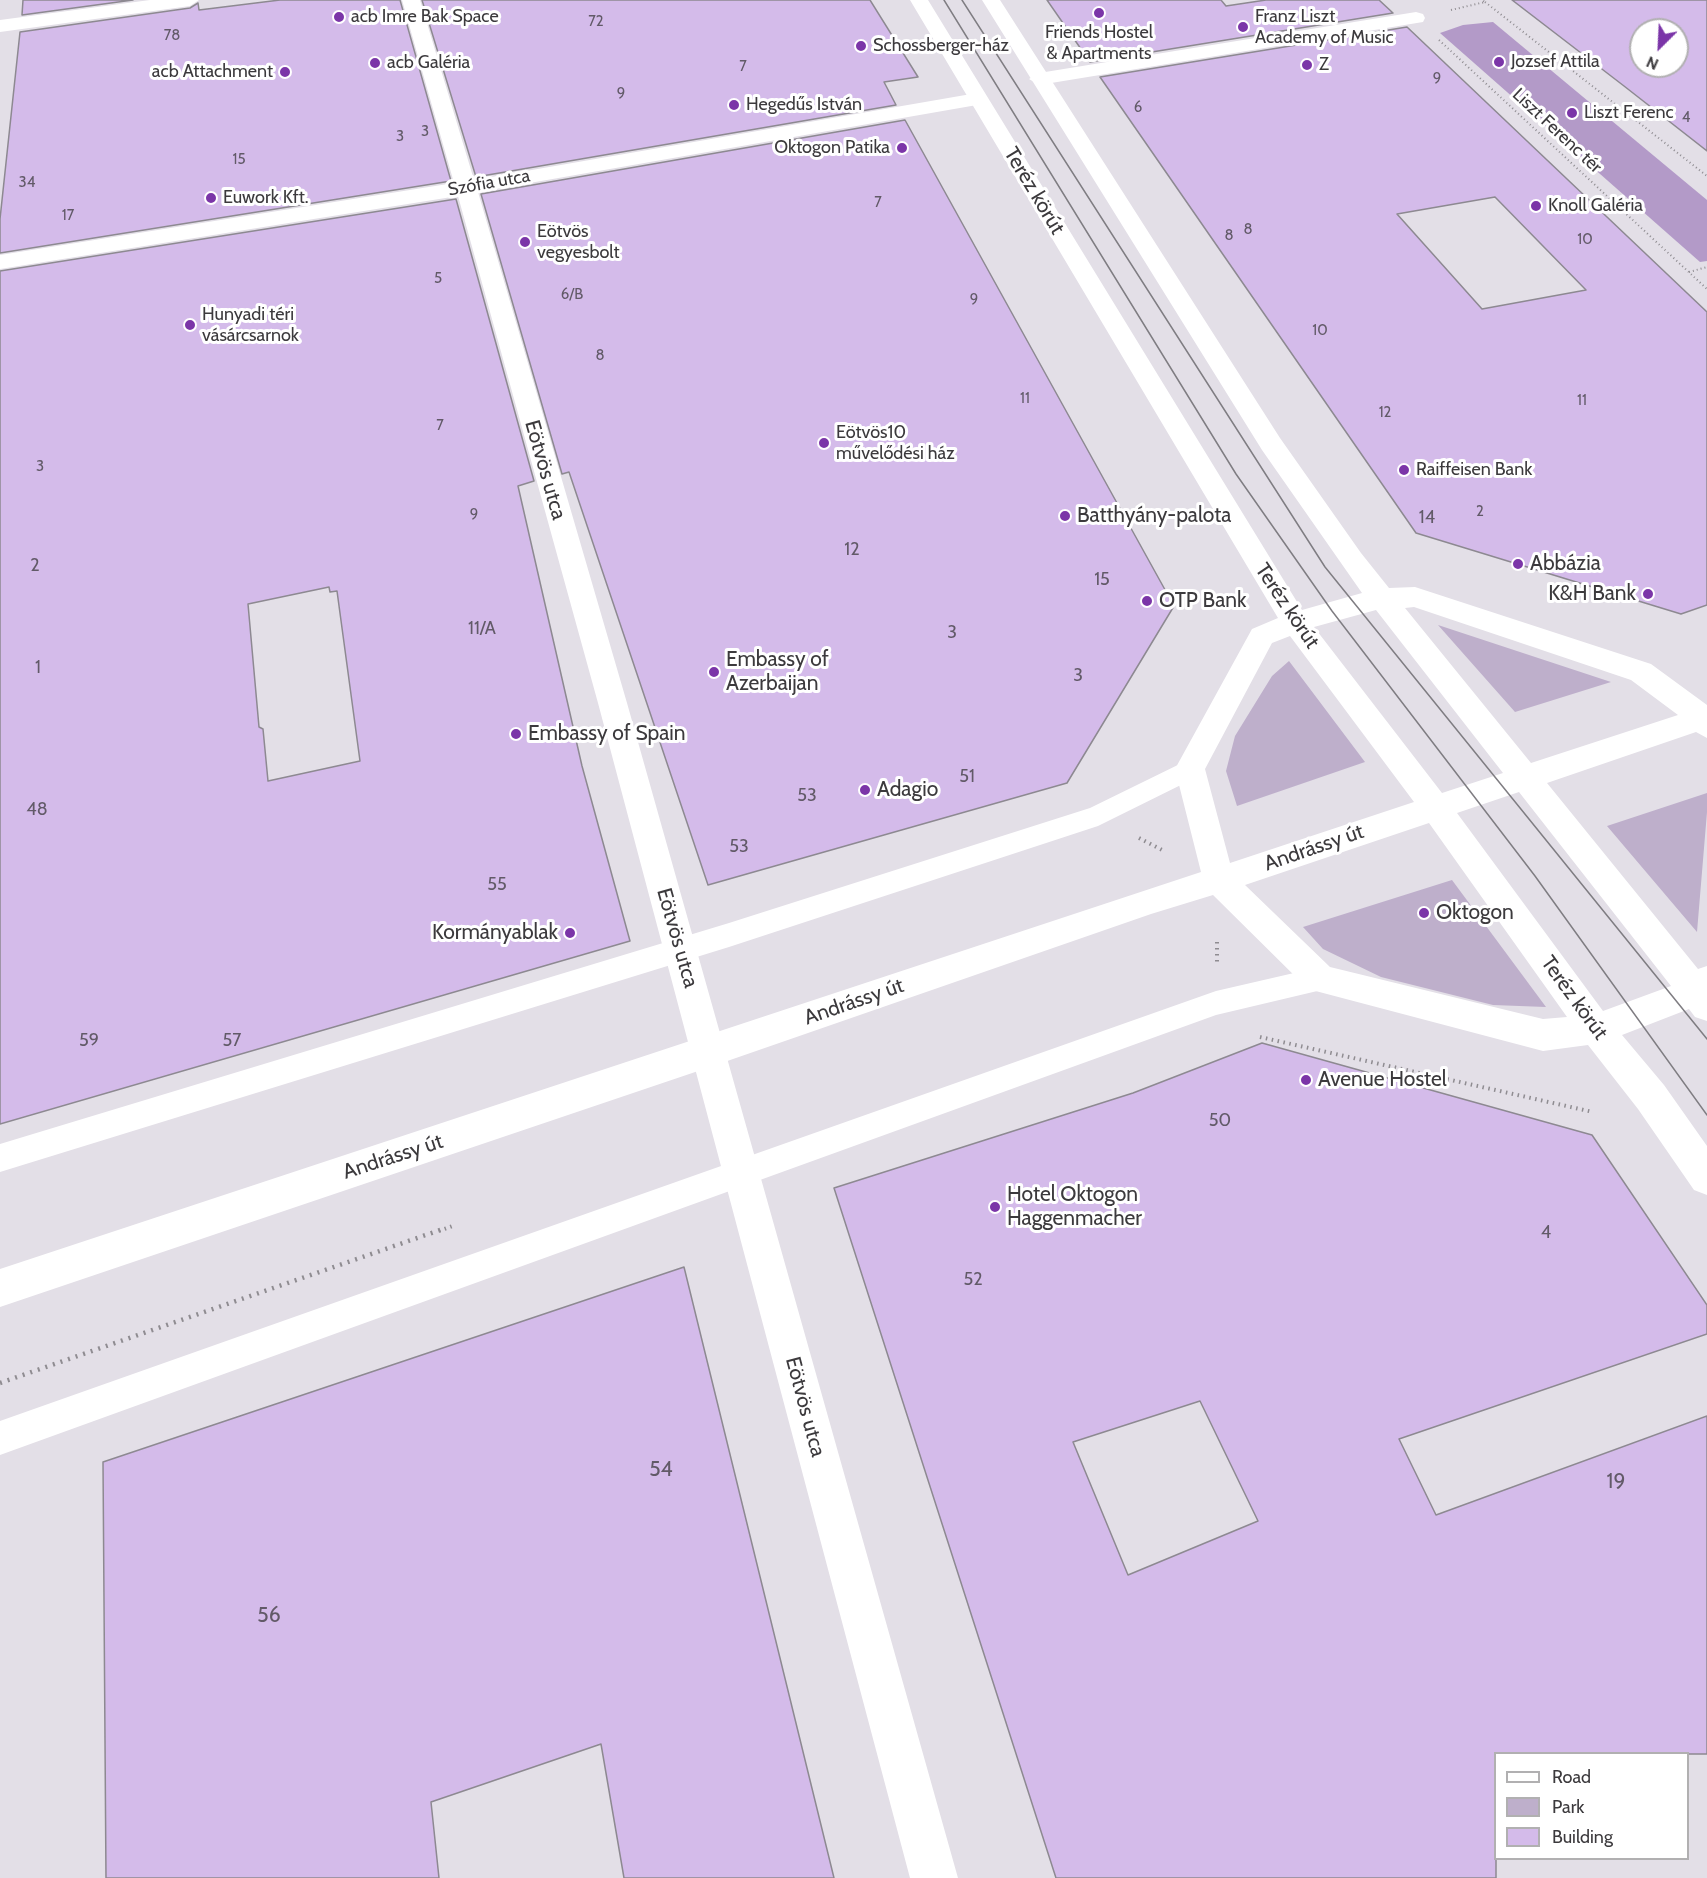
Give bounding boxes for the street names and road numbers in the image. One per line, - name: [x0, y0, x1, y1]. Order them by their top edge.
- street label: Liszt Ferenc tér: [1508, 84, 1606, 178]
- street label: Teréz körút: [998, 143, 1070, 239]
- street label: Szófia utca: [446, 165, 532, 201]
- street label: Eötvös utca: [519, 417, 571, 523]
- street label: Teréz körút: [1249, 559, 1325, 653]
- street label: Andrássy út: [1261, 819, 1367, 877]
- street label: Eötvös utca: [651, 885, 703, 991]
- street label: Teréz körút: [1535, 951, 1613, 1045]
- street label: Andrássy út: [801, 973, 907, 1031]
- street label: Andrássy út: [340, 1129, 446, 1185]
- street label: Eötvös utca: [780, 1354, 830, 1460]

